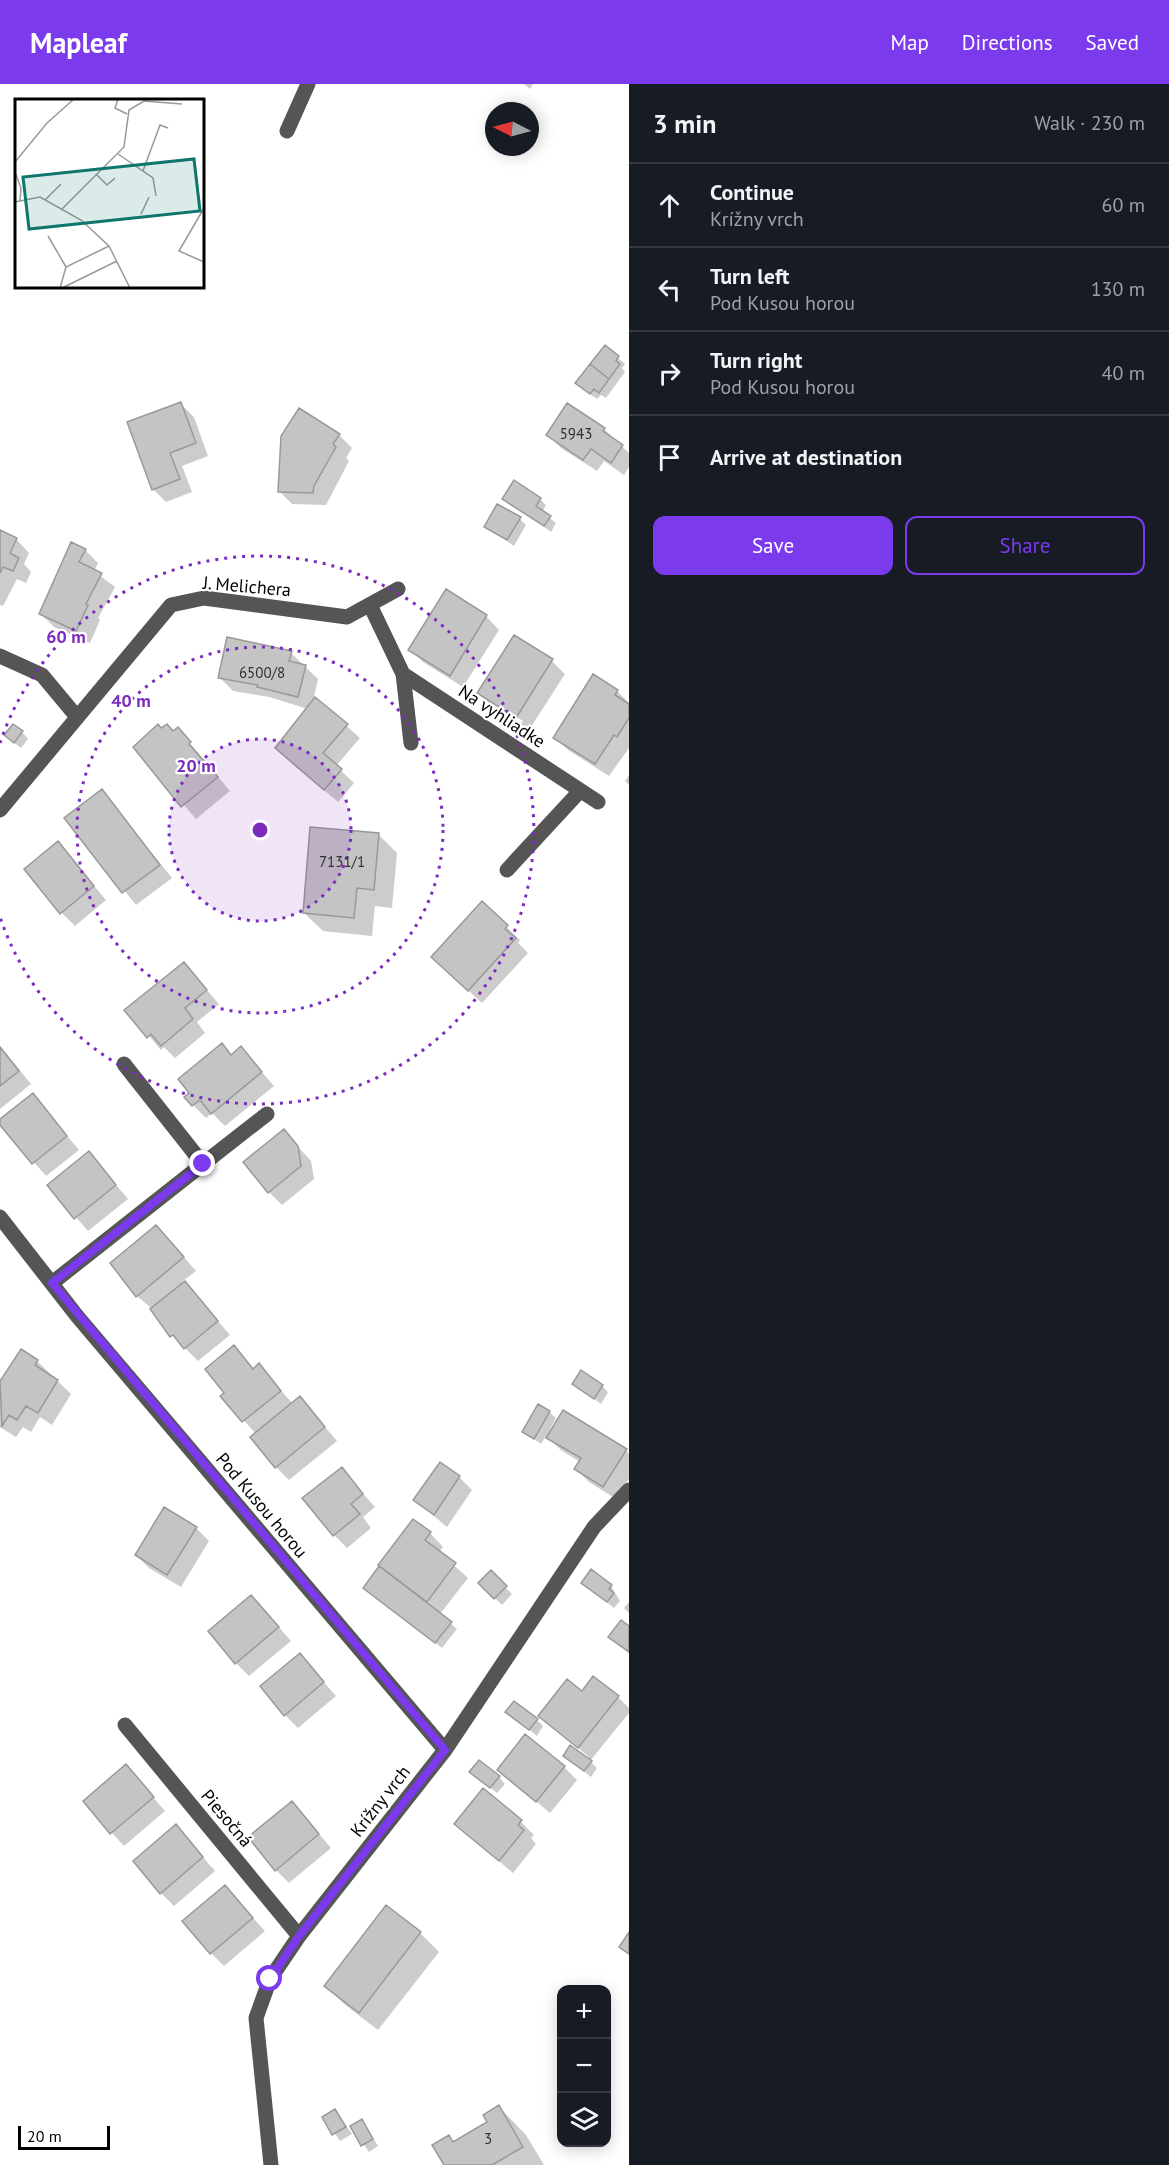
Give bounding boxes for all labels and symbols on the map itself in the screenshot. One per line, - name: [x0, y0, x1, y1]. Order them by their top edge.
- inset map: [15, 99, 204, 288]
- north arrow: [485, 102, 539, 156]
- house number: 5943: [560, 424, 592, 443]
- street label: J. Melichera: [201, 571, 292, 601]
- text: 60 m: [46, 625, 86, 648]
- house number: 6500/8: [239, 663, 285, 682]
- street label: Na vyhliadke: [454, 679, 550, 753]
- text: 40 m: [111, 689, 151, 712]
- text: 20 m: [176, 754, 216, 777]
- centre of rings: [250, 820, 270, 840]
- house number: 7131/1: [319, 852, 365, 871]
- route end: [189, 1150, 215, 1176]
- street label: Pod Kusou horou: [211, 1448, 313, 1562]
- street label: Krížny vrch: [345, 1761, 415, 1841]
- street label: Piesočná: [196, 1785, 258, 1851]
- route start: [256, 1965, 282, 1991]
- scale bar: [18, 2123, 110, 2150]
- house number: 3: [484, 2129, 492, 2148]

